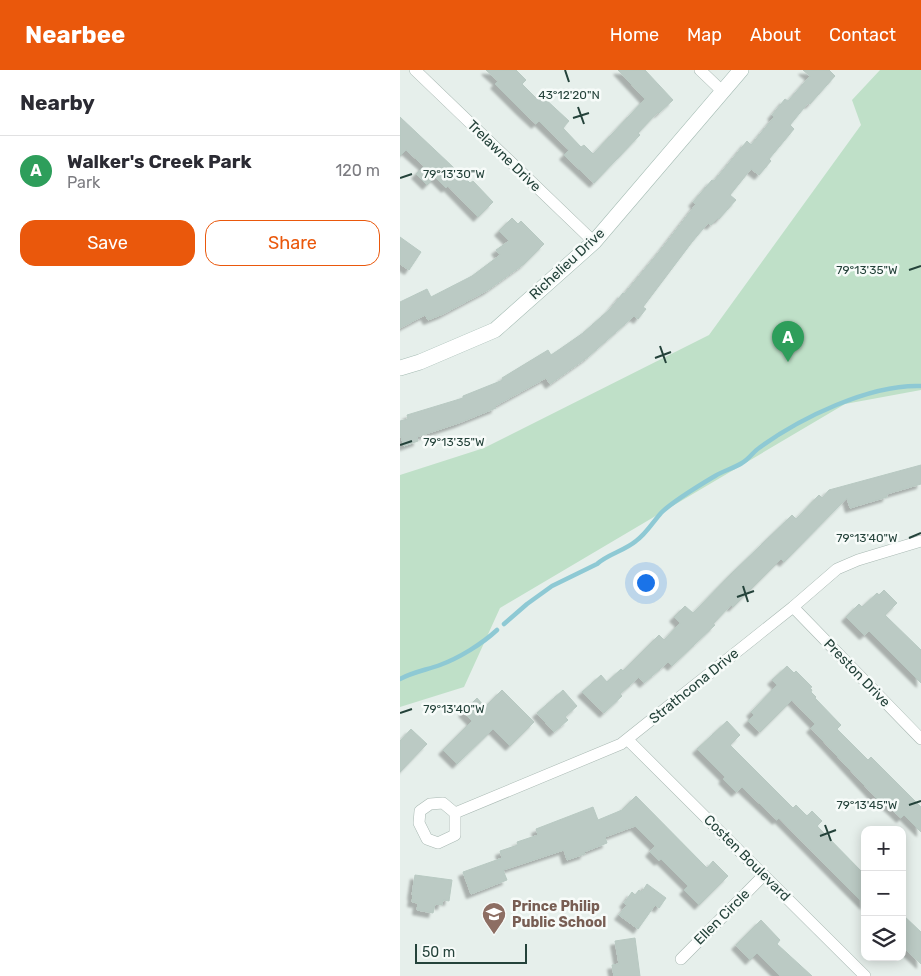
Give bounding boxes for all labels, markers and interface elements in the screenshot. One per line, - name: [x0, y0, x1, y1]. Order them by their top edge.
- text: Nearbee: [25, 21, 125, 49]
- text: Home: [610, 24, 659, 46]
- text: Map: [687, 24, 722, 46]
- text: About: [750, 24, 801, 46]
- text: Contact: [829, 24, 896, 46]
- text: 43°12'20"N: [538, 88, 600, 102]
- text: Nearby: [20, 90, 95, 115]
- street label: Trelawne Drive: [464, 117, 544, 195]
- text: Walker's Creek Park: [67, 150, 252, 173]
- text: A: [30, 161, 42, 180]
- text: 120 m: [335, 161, 380, 180]
- text: 79°13'30"W: [423, 167, 485, 181]
- text: Park: [67, 173, 100, 192]
- button: Save: [20, 220, 195, 266]
- button: Share: [205, 220, 380, 266]
- street label: Richelieu Drive: [526, 225, 608, 303]
- text: 79°13'35"W: [836, 263, 898, 277]
- pin: A: [772, 321, 804, 362]
- text: 79°13'35"W: [423, 435, 485, 449]
- text: 79°13'40"W: [836, 531, 898, 545]
- your location: [633, 570, 659, 596]
- street label: Preston Drive: [820, 635, 894, 711]
- street label: Strathcona Drive: [646, 645, 742, 727]
- text: 79°13'40"W: [423, 702, 485, 716]
- text: 79°13'45"W: [837, 798, 898, 812]
- street label: Costen Boulevard: [700, 811, 794, 905]
- map controls: [861, 826, 906, 961]
- button: +: [861, 826, 906, 871]
- button: −: [861, 871, 906, 916]
- street label: Ellen Circle: [691, 885, 754, 948]
- place label: Prince Philip Public School: [512, 898, 606, 931]
- school or university icon: Prince Philip Public School: [481, 901, 507, 935]
- button: layers: [861, 916, 906, 961]
- scale bar: [415, 941, 528, 964]
- text: 50 m: [422, 944, 455, 961]

